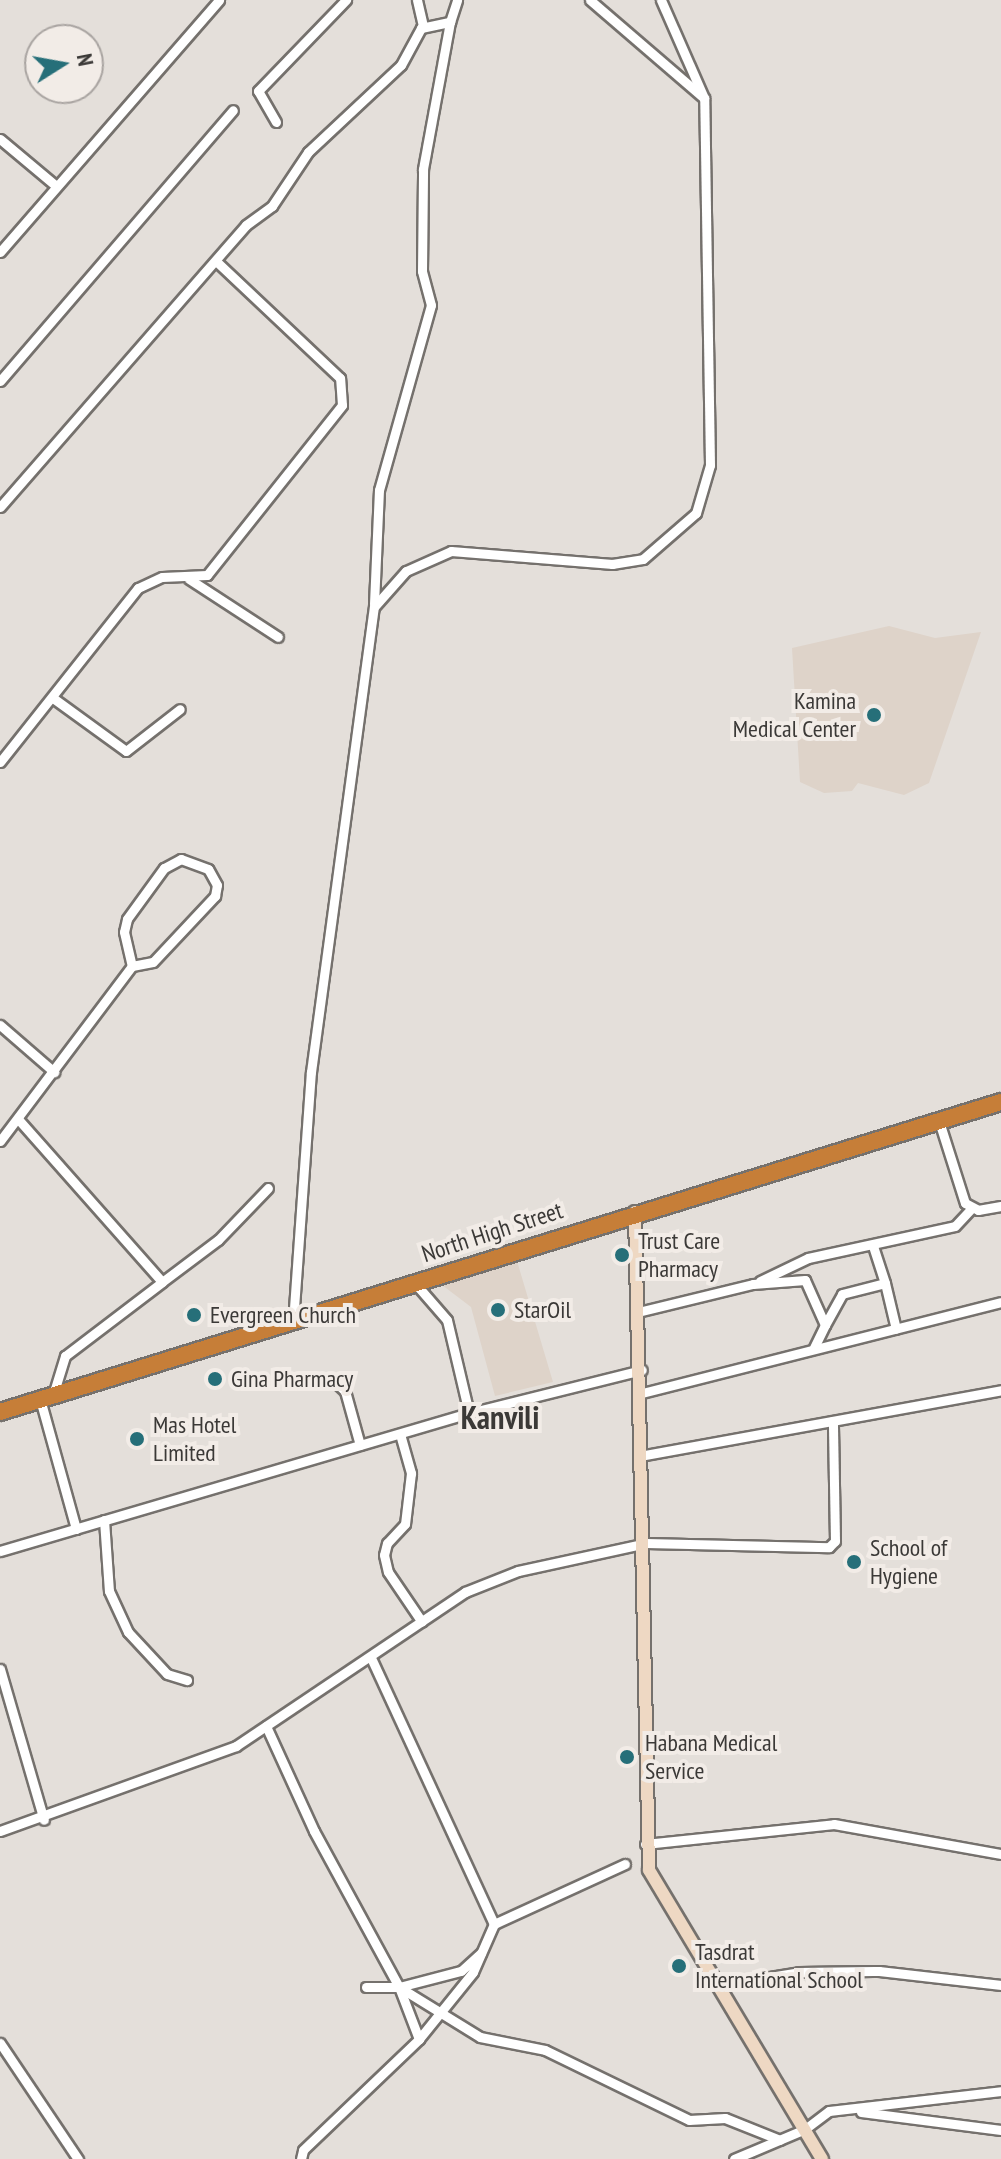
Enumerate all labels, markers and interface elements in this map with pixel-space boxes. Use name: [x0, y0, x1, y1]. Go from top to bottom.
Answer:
north arrow: [24, 24, 104, 104]
text: N: [71, 51, 100, 68]
place label: Kamina Medical Center: [733, 687, 856, 743]
marker: Kamina Medical Center: [863, 704, 885, 726]
street label: North High Street: [418, 1196, 566, 1268]
place label: Trust Care Pharmacy: [638, 1227, 720, 1283]
marker: Trust Care Pharmacy: [613, 1246, 631, 1264]
place label: StarOil: [514, 1296, 571, 1324]
place label: Evergreen Church: [210, 1301, 356, 1329]
marker: StarOil: [489, 1301, 507, 1319]
marker: Evergreen Church: [185, 1306, 203, 1324]
place label: Gina Pharmacy: [231, 1365, 353, 1393]
marker: Gina Pharmacy: [206, 1370, 224, 1388]
district label: Kanvili: [461, 1398, 539, 1436]
place label: Mas Hotel Limited: [153, 1411, 236, 1467]
marker: Mas Hotel Limited: [128, 1430, 146, 1448]
place label: School of Hygiene: [870, 1534, 947, 1590]
marker: School of Hygiene: [845, 1553, 863, 1571]
place label: Habana Medical Service: [645, 1729, 777, 1785]
marker: Habana Medical Service: [616, 1746, 638, 1768]
place label: Tasdrat International School: [695, 1938, 863, 1994]
marker: Tasdrat International School: [670, 1957, 688, 1975]

